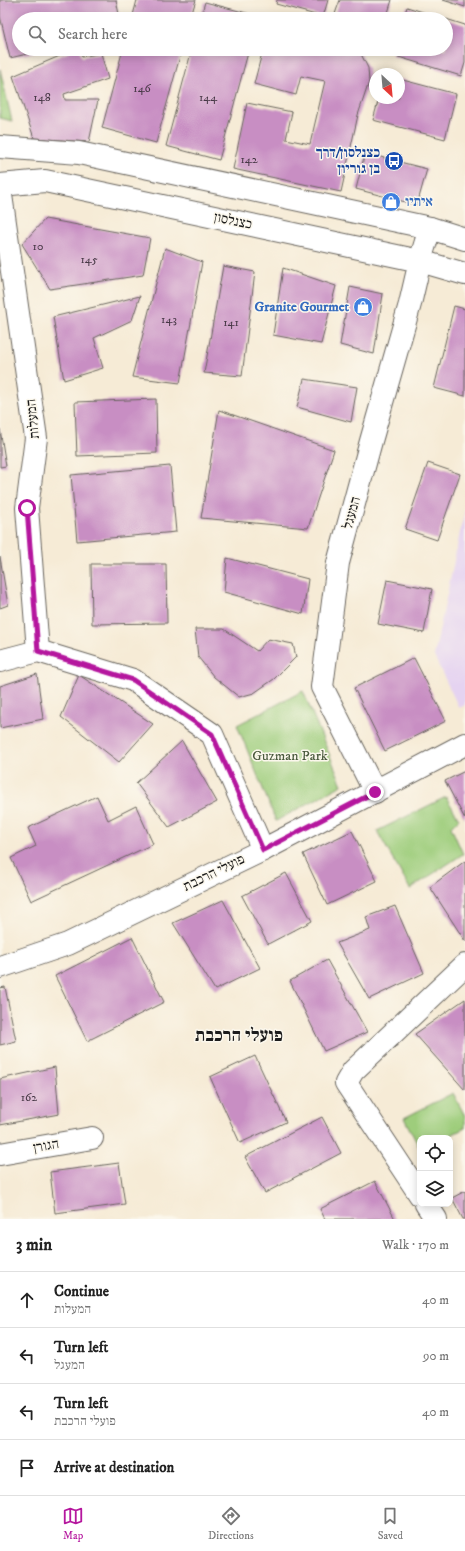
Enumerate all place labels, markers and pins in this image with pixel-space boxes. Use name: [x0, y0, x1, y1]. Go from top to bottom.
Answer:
place label: כצנלסון/דרך בן גוריון: [316, 144, 380, 178]
bus stop icon: כצנלסון/דרך בן גוריון: [383, 150, 405, 172]
shop icon: איתיו: [380, 191, 402, 213]
place label: איתיו: [405, 193, 433, 211]
shop icon: Granite Gourmet: [352, 296, 374, 318]
place label: Granite Gourmet: [255, 298, 350, 316]

